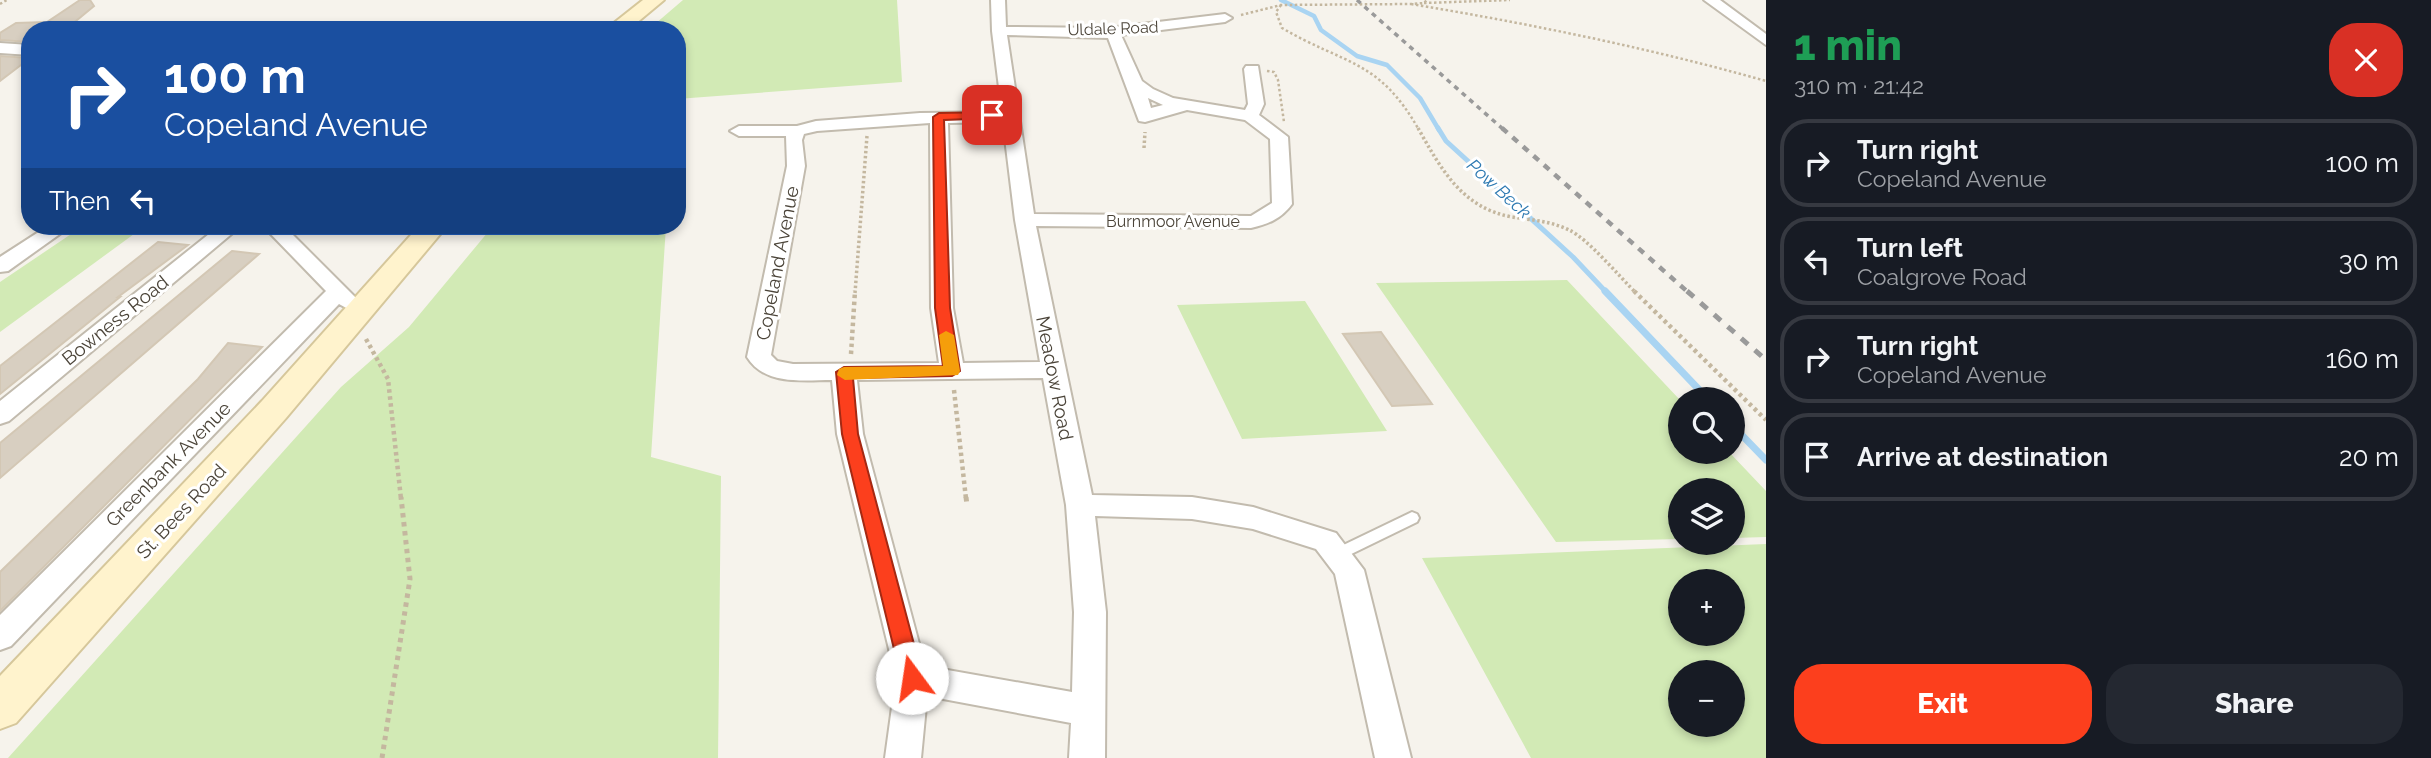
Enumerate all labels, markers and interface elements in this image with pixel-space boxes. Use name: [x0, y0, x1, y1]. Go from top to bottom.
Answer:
street label: Uldale Road: [1067, 17, 1159, 40]
text: 1 min: [1794, 21, 1902, 70]
button: close: [2329, 23, 2403, 97]
text: 100 m: [164, 47, 306, 104]
icon: right: [49, 49, 140, 140]
text: 310 m · 21:42: [1794, 72, 1924, 99]
pin: [962, 85, 1022, 145]
icon: arrive: [973, 96, 1011, 134]
text: Copeland Avenue: [164, 106, 428, 143]
text: Turn right: [1857, 135, 1978, 165]
icon: right: [1798, 144, 1836, 182]
text: 100 m: [2326, 148, 2399, 178]
water label: Pow Beck: [1463, 154, 1536, 223]
text: Copeland Avenue: [1857, 165, 2047, 192]
icon: left: [124, 182, 162, 220]
street label: Copeland Avenue: [751, 184, 803, 342]
text: Then: [49, 186, 110, 216]
street label: Burnmoor Avenue: [1106, 212, 1240, 231]
text: Turn left: [1857, 233, 1963, 263]
icon: left: [1798, 242, 1836, 280]
text: 30 m: [2339, 246, 2399, 276]
text: Coalgrove Road: [1857, 263, 2027, 290]
street label: Bowness Road: [58, 271, 172, 369]
street label: Meadow Road: [1032, 314, 1078, 442]
text: Turn right: [1857, 331, 1978, 361]
icon: right: [1798, 340, 1836, 378]
text: 160 m: [2326, 344, 2399, 374]
text: Copeland Avenue: [1857, 361, 2047, 388]
map controls: [1668, 387, 1745, 737]
button: search: [1668, 387, 1745, 464]
street label: Greenbank Avenue: [101, 397, 235, 531]
icon: arrive: [1798, 438, 1836, 476]
text: Arrive at destination: [1857, 442, 2108, 472]
text: 20 m: [2339, 442, 2399, 472]
street label: St. Bees Road: [132, 459, 230, 563]
button: layers: [1668, 478, 1745, 555]
button: +: [1668, 569, 1745, 646]
position arrow: [875, 641, 949, 715]
button: −: [1668, 660, 1745, 737]
button: Exit: [1794, 664, 2092, 744]
button: Share: [2106, 664, 2403, 744]

